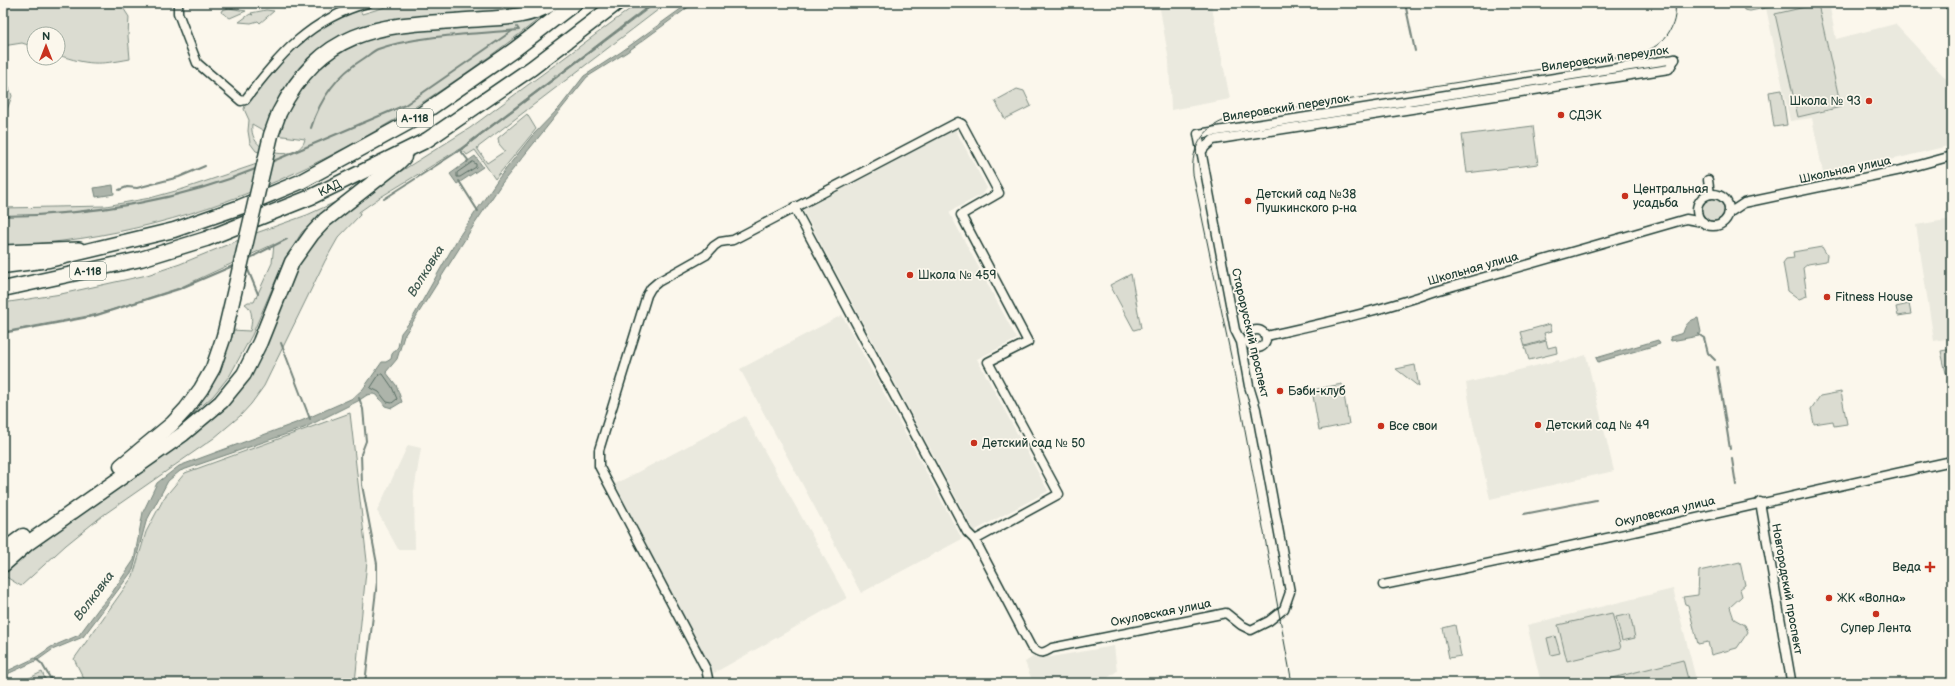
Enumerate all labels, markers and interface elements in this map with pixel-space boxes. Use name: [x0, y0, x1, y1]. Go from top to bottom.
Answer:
north arrow: [26, 26, 66, 66]
text: N: [42, 30, 50, 43]
street label: Вилеровский переулок: [1540, 43, 1670, 75]
street label: Вилеровский переулок: [1221, 90, 1351, 125]
place label: Школа № 93: [1789, 94, 1861, 109]
marker: Школа № 93: [1864, 96, 1874, 106]
place label: СДЭК: [1569, 108, 1602, 123]
road number: А-118: [397, 109, 433, 127]
marker: СДЭК: [1556, 110, 1566, 120]
street label: Школьная улица: [1798, 153, 1892, 187]
street label: КАД: [316, 176, 344, 200]
place label: Центральная усадьба: [1633, 182, 1709, 211]
place label: Детский сад №38 Пушкинского р-на: [1256, 187, 1357, 216]
marker: Центральная усадьба: [1620, 191, 1630, 201]
marker: Детский сад №38 Пушкинского р-на: [1243, 196, 1253, 206]
water label: Волковка: [404, 242, 448, 300]
street label: Школьная улица: [1426, 249, 1520, 289]
road number: А-118: [70, 262, 106, 280]
street label: Старорусский проспект: [1228, 267, 1272, 400]
place label: Школа № 459: [918, 268, 996, 283]
marker: Школа № 459: [905, 270, 915, 280]
place label: Fitness House: [1835, 290, 1913, 305]
marker: Fitness House: [1822, 292, 1832, 302]
place label: Бэби-клуб: [1288, 384, 1346, 399]
marker: Бэби-клуб: [1275, 386, 1285, 396]
place label: Детский сад № 49: [1546, 418, 1650, 433]
place label: Все свои: [1389, 419, 1438, 434]
marker: Детский сад № 49: [1533, 420, 1543, 430]
marker: Все свои: [1376, 421, 1386, 431]
place label: Детский сад № 50: [982, 436, 1085, 451]
marker: Детский сад № 50: [969, 438, 979, 448]
street label: Окуловская улица: [1614, 493, 1716, 531]
street label: Новгородский проспект: [1768, 522, 1806, 656]
place label: Веда: [1892, 560, 1921, 575]
marker: Веда: [1924, 561, 1936, 573]
water label: Волковка: [70, 568, 118, 624]
place label: ЖК «Волна»: [1837, 591, 1906, 606]
marker: ЖК «Волна»: [1824, 593, 1834, 603]
street label: Окуловская улица: [1109, 596, 1213, 630]
marker: Супер Лента: [1871, 609, 1881, 619]
place label: Супер Лента: [1841, 621, 1911, 636]

